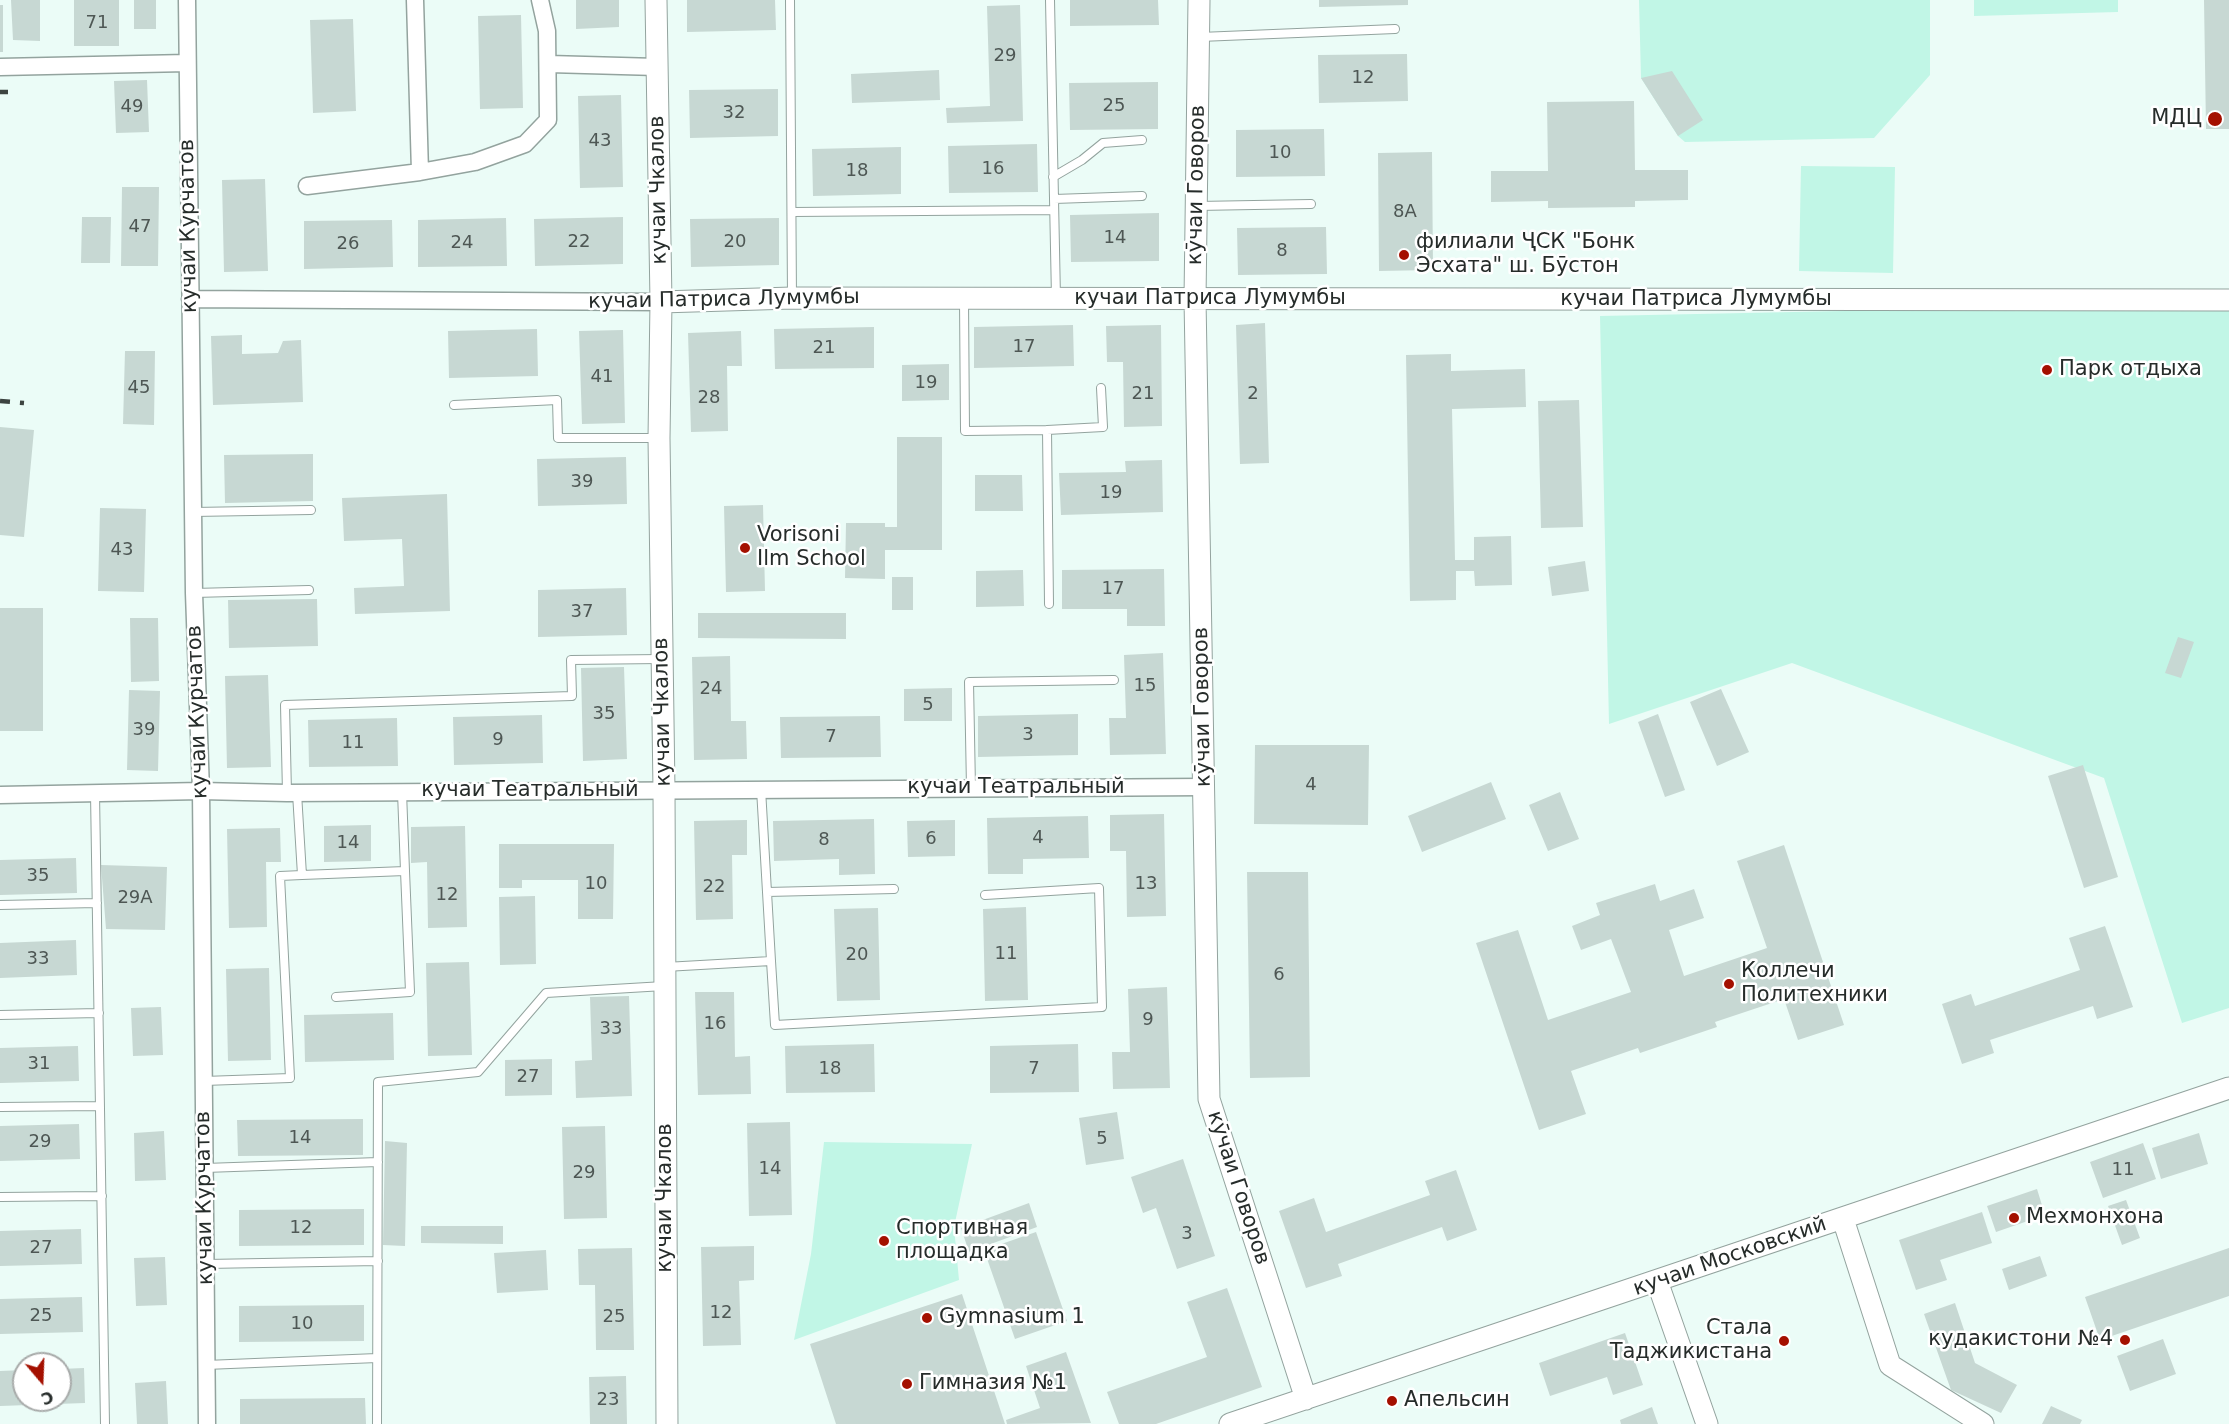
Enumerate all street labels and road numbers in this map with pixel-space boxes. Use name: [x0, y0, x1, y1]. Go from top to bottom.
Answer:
street label: кӯчаи Говоров: [1183, 105, 1211, 265]
street label: кучаи Чкалов: [645, 115, 673, 265]
street label: кучаи Курчатов: [175, 139, 203, 313]
street label: кучаи Патриса Лумумбы: [588, 285, 860, 315]
street label: кучаи Патриса Лумумбы: [1074, 286, 1346, 312]
street label: кучаи Патриса Лумумбы: [1560, 287, 1832, 313]
street label: кучаи Курчатов: [182, 625, 214, 799]
street label: кӯчаи Говоров: [1189, 627, 1217, 787]
street label: кучаи Чкалов: [649, 637, 677, 787]
street label: кучаи Театральный: [907, 775, 1125, 801]
street label: кучаи Театральный: [421, 778, 639, 804]
street label: кӯчаи Говоров: [1201, 1108, 1275, 1268]
street label: кучаи Курчатов: [191, 1111, 219, 1285]
street label: кучаи Чкалов: [653, 1123, 679, 1273]
street label: кучаи Московский: [1630, 1212, 1830, 1302]

